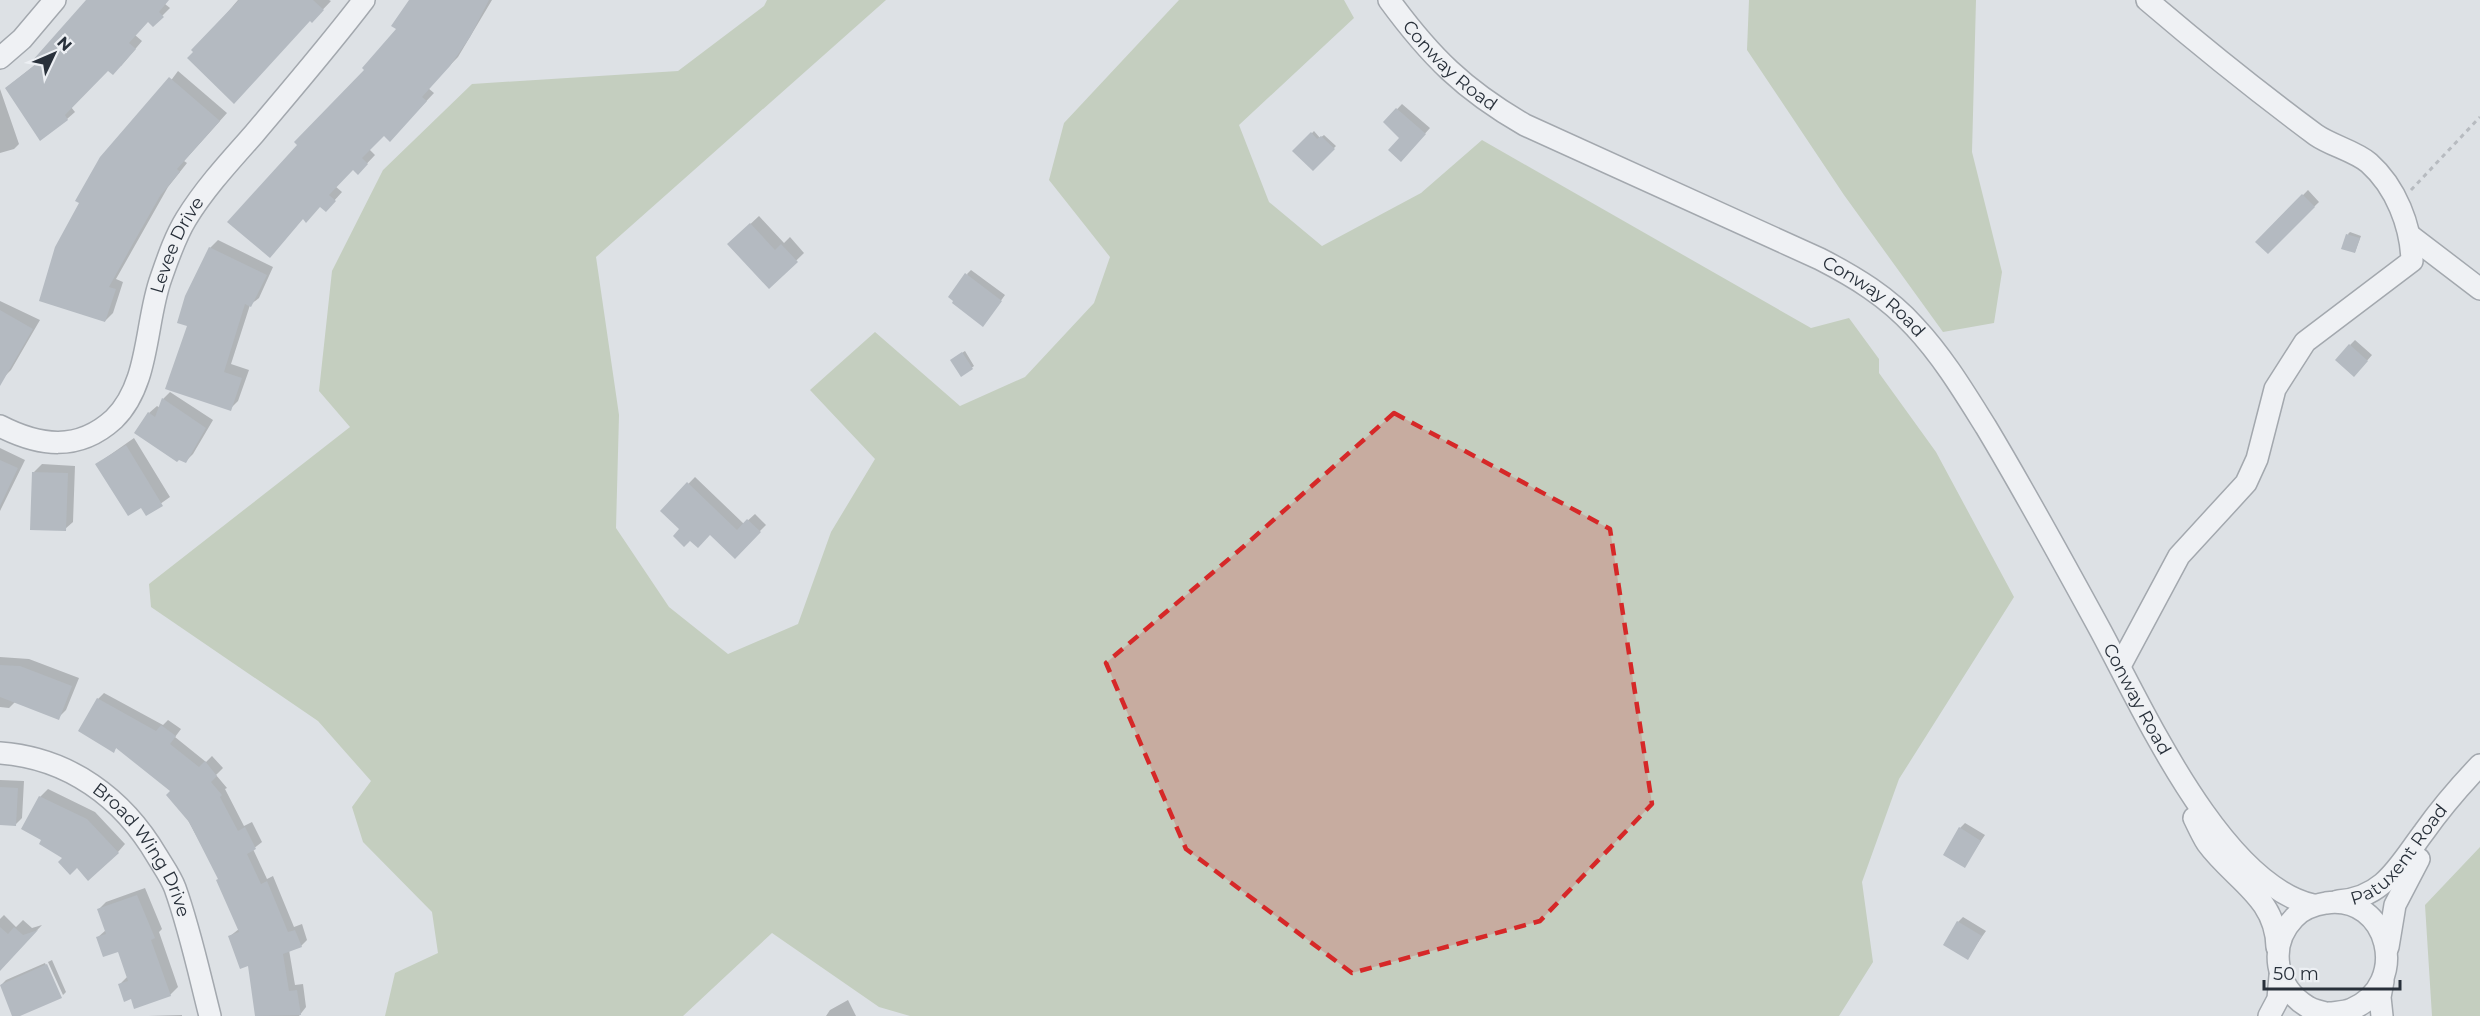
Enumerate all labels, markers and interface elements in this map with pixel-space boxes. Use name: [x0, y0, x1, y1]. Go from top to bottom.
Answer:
street label: Conway Road: [1398, 16, 1502, 116]
north arrow: [24, 24, 84, 84]
text: N: [53, 33, 76, 55]
street label: Levee Drive: [146, 192, 209, 296]
street label: Conway Road: [1819, 251, 1930, 342]
street label: Conway Road: [2098, 640, 2176, 759]
street label: Broad Wing Drive: [88, 778, 195, 920]
street label: Patuxent Road: [2348, 800, 2452, 910]
scale bar: [2264, 953, 2400, 991]
text: 50 m: [2273, 963, 2319, 985]

